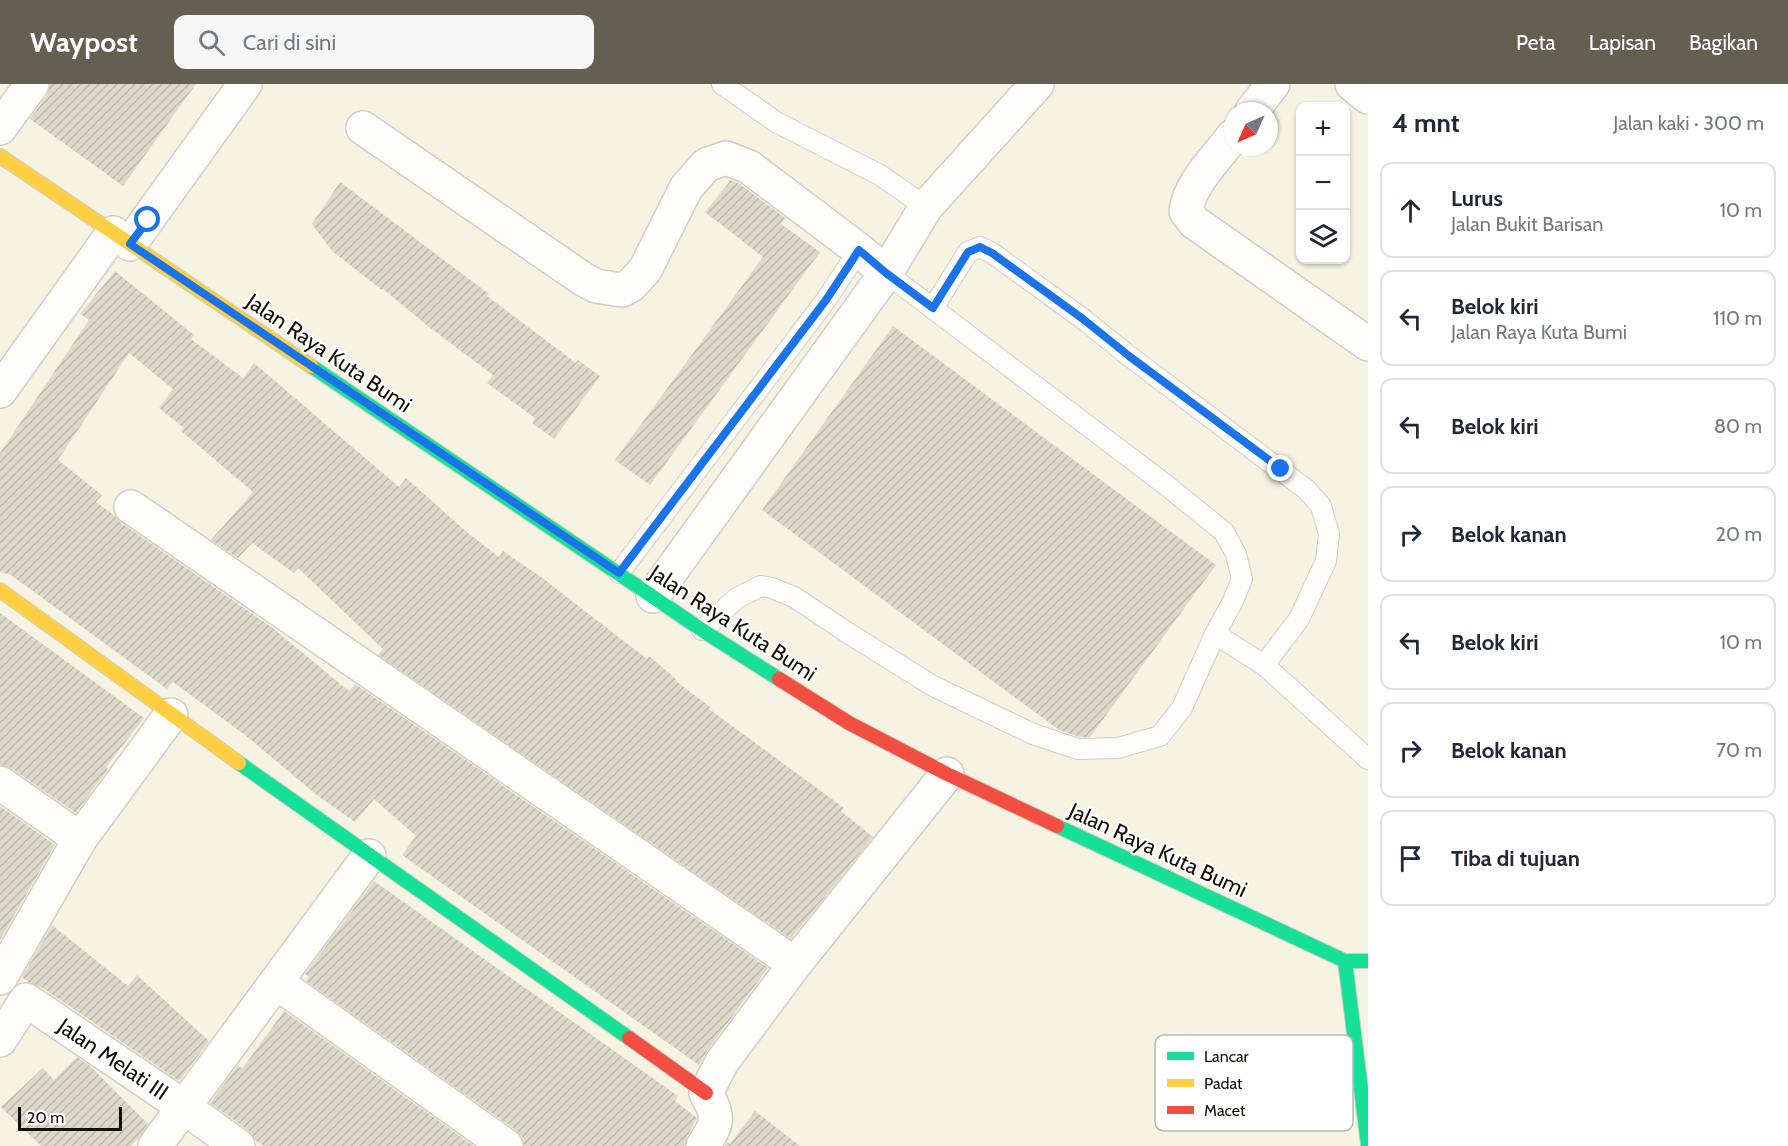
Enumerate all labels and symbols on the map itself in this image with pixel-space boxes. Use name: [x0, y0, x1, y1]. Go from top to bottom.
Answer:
north arrow: [1224, 102, 1278, 156]
route start: [134, 206, 160, 232]
street label: Jalan Raya Kuta Bumi: [240, 287, 417, 418]
route end: [1267, 455, 1293, 481]
street label: Jalan Raya Kuta Bumi: [644, 558, 822, 687]
street label: Jalan Raya Kuta Bumi: [1064, 796, 1251, 903]
street label: Jalan Melati III: [52, 1012, 173, 1106]
legend: [1155, 1035, 1353, 1131]
text: Lancar: [1204, 1047, 1250, 1066]
text: Padat: [1204, 1074, 1243, 1093]
text: Macet: [1204, 1101, 1246, 1120]
scale bar: [18, 1104, 122, 1132]

